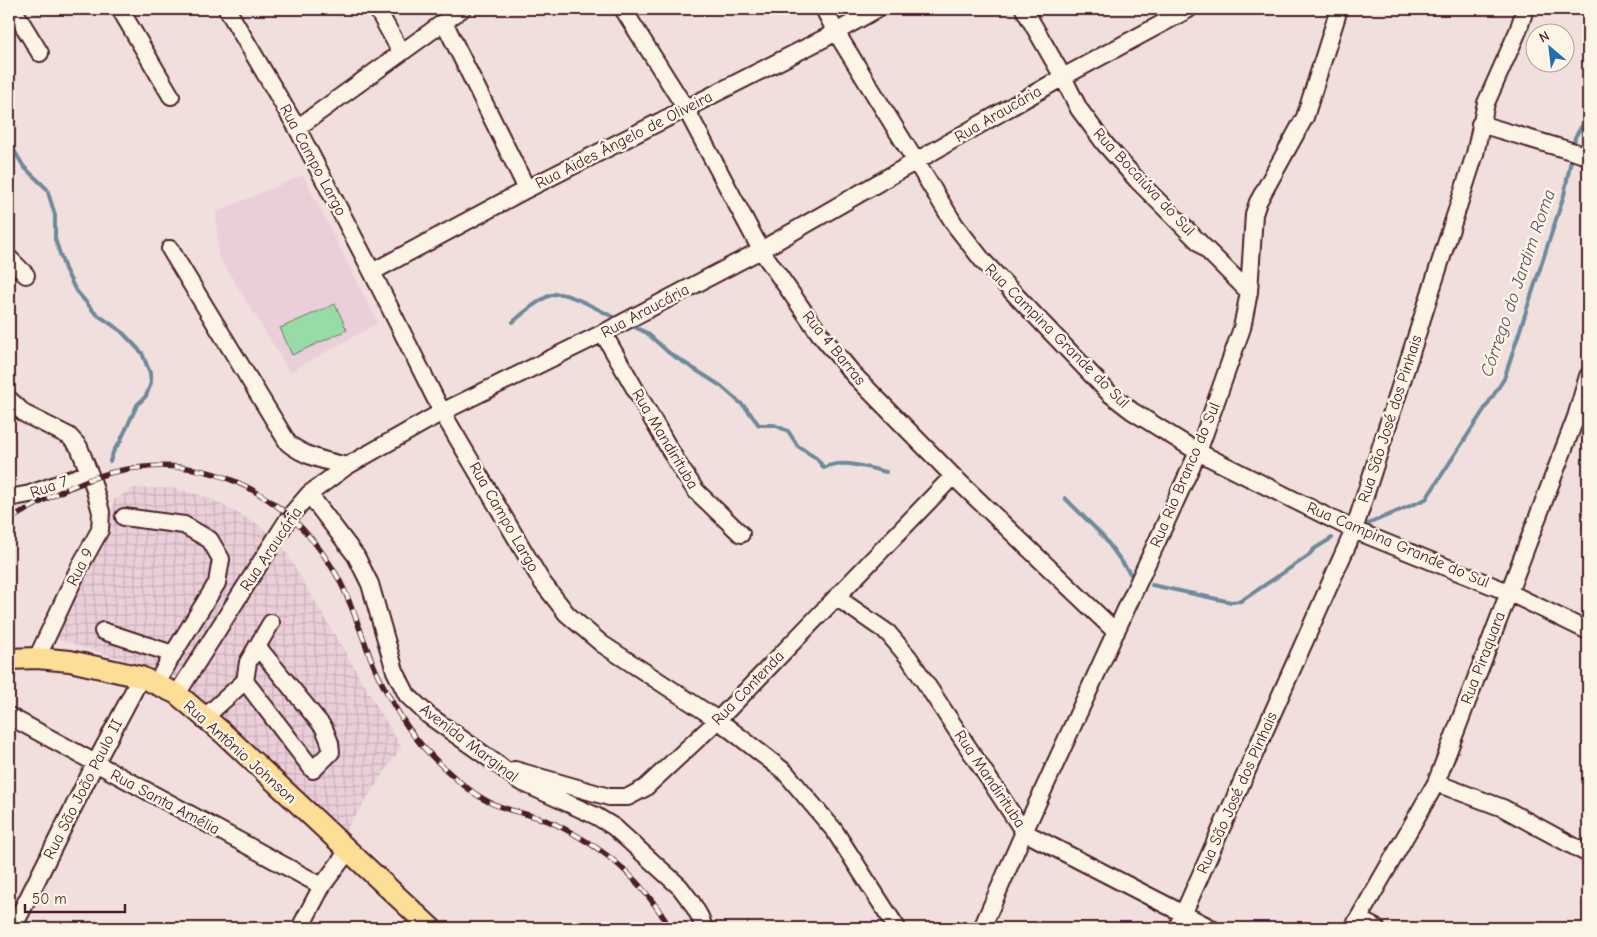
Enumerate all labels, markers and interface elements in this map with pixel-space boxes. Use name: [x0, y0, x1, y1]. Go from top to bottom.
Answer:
north arrow: [1524, 22, 1574, 72]
text: N: [1536, 27, 1552, 47]
street label: Rua Araucária: [951, 82, 1045, 146]
street label: Rua Aides Ângelo de Oliveira: [532, 87, 716, 193]
street label: Rua Campo Largo: [276, 101, 350, 219]
street label: Rua Bocaiúva do Sul: [1090, 125, 1198, 239]
water label: Córrego do Jardim Roma: [1476, 187, 1560, 379]
street label: Rua Campina Grande do Sul: [981, 260, 1133, 412]
street label: Rua Araucária: [598, 280, 692, 342]
street label: Rua 4 Barras: [799, 307, 869, 389]
street label: Rua São José dos Pinhais: [1354, 333, 1426, 505]
street label: Rua Mandirituba: [628, 386, 702, 492]
street label: Rua Rio Branco do Sul: [1146, 400, 1224, 550]
street label: Rua Campo Largo: [465, 459, 543, 575]
street label: Rua 7: [28, 472, 71, 502]
street label: Rua Campina Grande do Sul: [1304, 498, 1492, 592]
street label: Rua Araucária: [236, 504, 306, 594]
street label: Rua 9: [63, 545, 97, 589]
street label: Rua Piraquara: [1457, 609, 1509, 707]
street label: Rua Contenda: [708, 647, 788, 729]
street label: Rua Antônio Johnson: [180, 697, 300, 807]
street label: Avenida Marginal: [416, 700, 522, 786]
street label: Rua São José dos Pinhais: [1193, 709, 1281, 877]
street label: Rua São João Paulo II: [40, 716, 126, 862]
street label: Rua Mandirituba: [951, 727, 1029, 831]
street label: Rua Santa Amélia: [107, 766, 223, 838]
scale bar: [25, 882, 125, 914]
text: 50 m: [32, 890, 67, 908]

